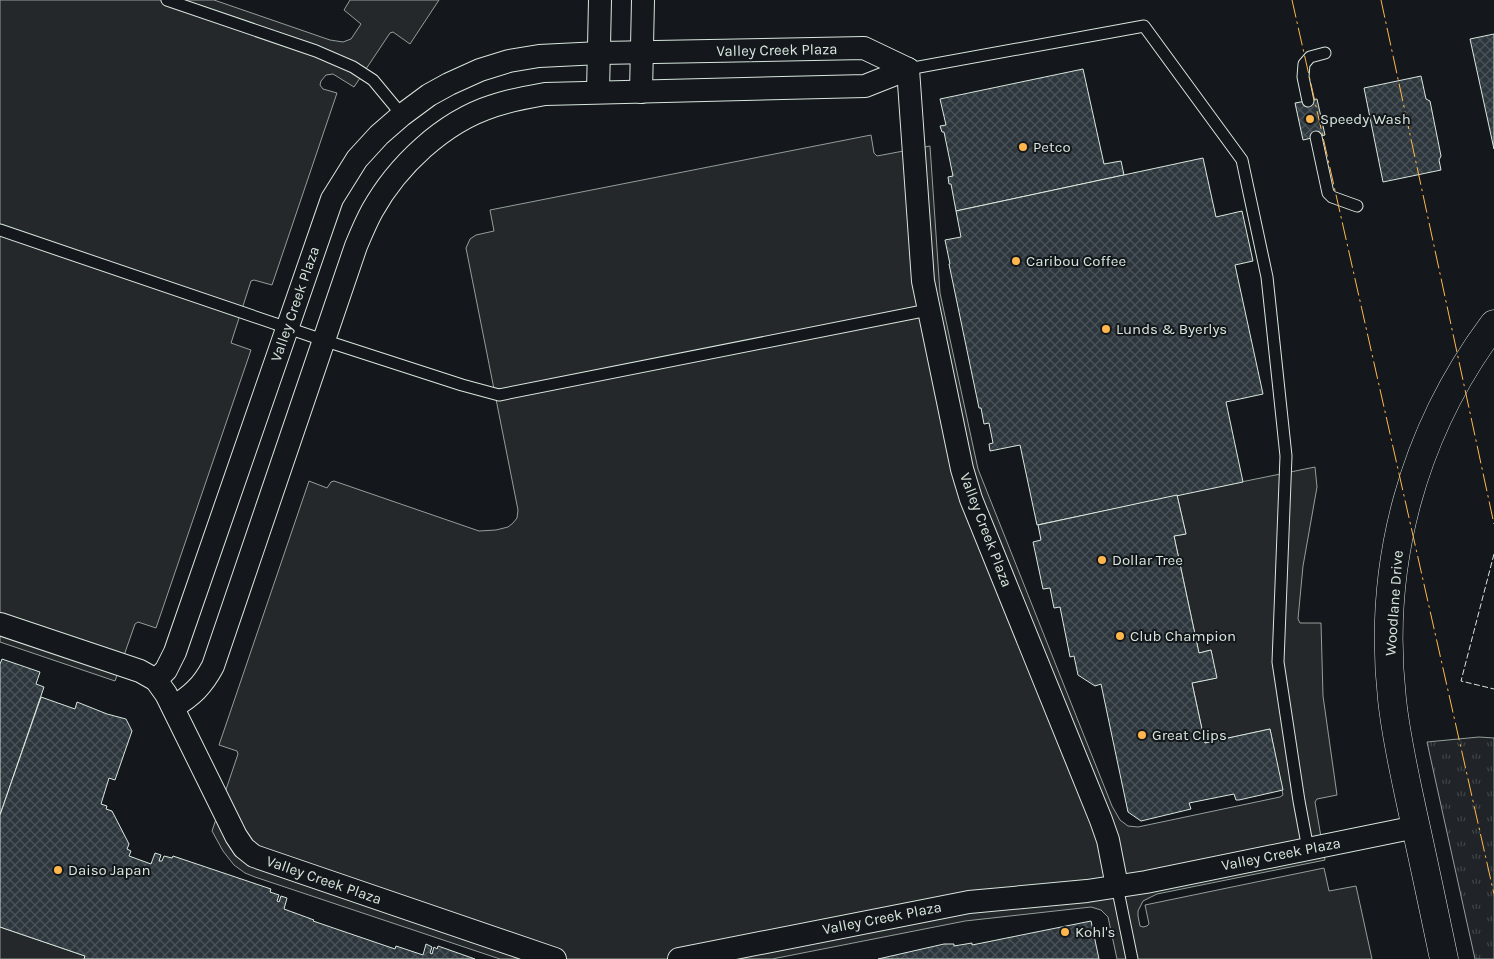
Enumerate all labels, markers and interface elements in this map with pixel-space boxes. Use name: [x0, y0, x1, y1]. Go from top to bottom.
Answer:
street label: Valley Creek Plaza: [716, 40, 838, 60]
place label: Speedy Wash: [1320, 110, 1411, 128]
marker: Speedy Wash: [1304, 113, 1316, 125]
place label: Petco: [1033, 138, 1071, 156]
marker: Petco: [1017, 141, 1029, 153]
street label: Valley Creek Plaza: [267, 244, 323, 364]
place label: Caribou Coffee: [1026, 252, 1126, 270]
marker: Caribou Coffee: [1010, 255, 1022, 267]
place label: Lunds & Byerlys: [1116, 320, 1227, 338]
marker: Lunds & Byerlys: [1100, 323, 1112, 335]
street label: Valley Creek Plaza: [956, 470, 1016, 590]
street label: Woodlane Drive: [1381, 549, 1407, 657]
place label: Dollar Tree: [1112, 551, 1183, 569]
marker: Dollar Tree: [1096, 554, 1108, 566]
place label: Club Champion: [1130, 627, 1236, 645]
marker: Club Champion: [1114, 630, 1126, 642]
place label: Great Clips: [1152, 726, 1227, 744]
marker: Great Clips: [1136, 729, 1148, 741]
street label: Valley Creek Plaza: [1220, 834, 1342, 874]
street label: Valley Creek Plaza: [264, 852, 384, 908]
place label: Daiso Japan: [68, 861, 151, 879]
marker: Daiso Japan: [52, 864, 64, 876]
street label: Valley Creek Plaza: [821, 898, 943, 938]
place label: Kohl's: [1075, 923, 1115, 941]
marker: Kohl's: [1059, 926, 1071, 938]

